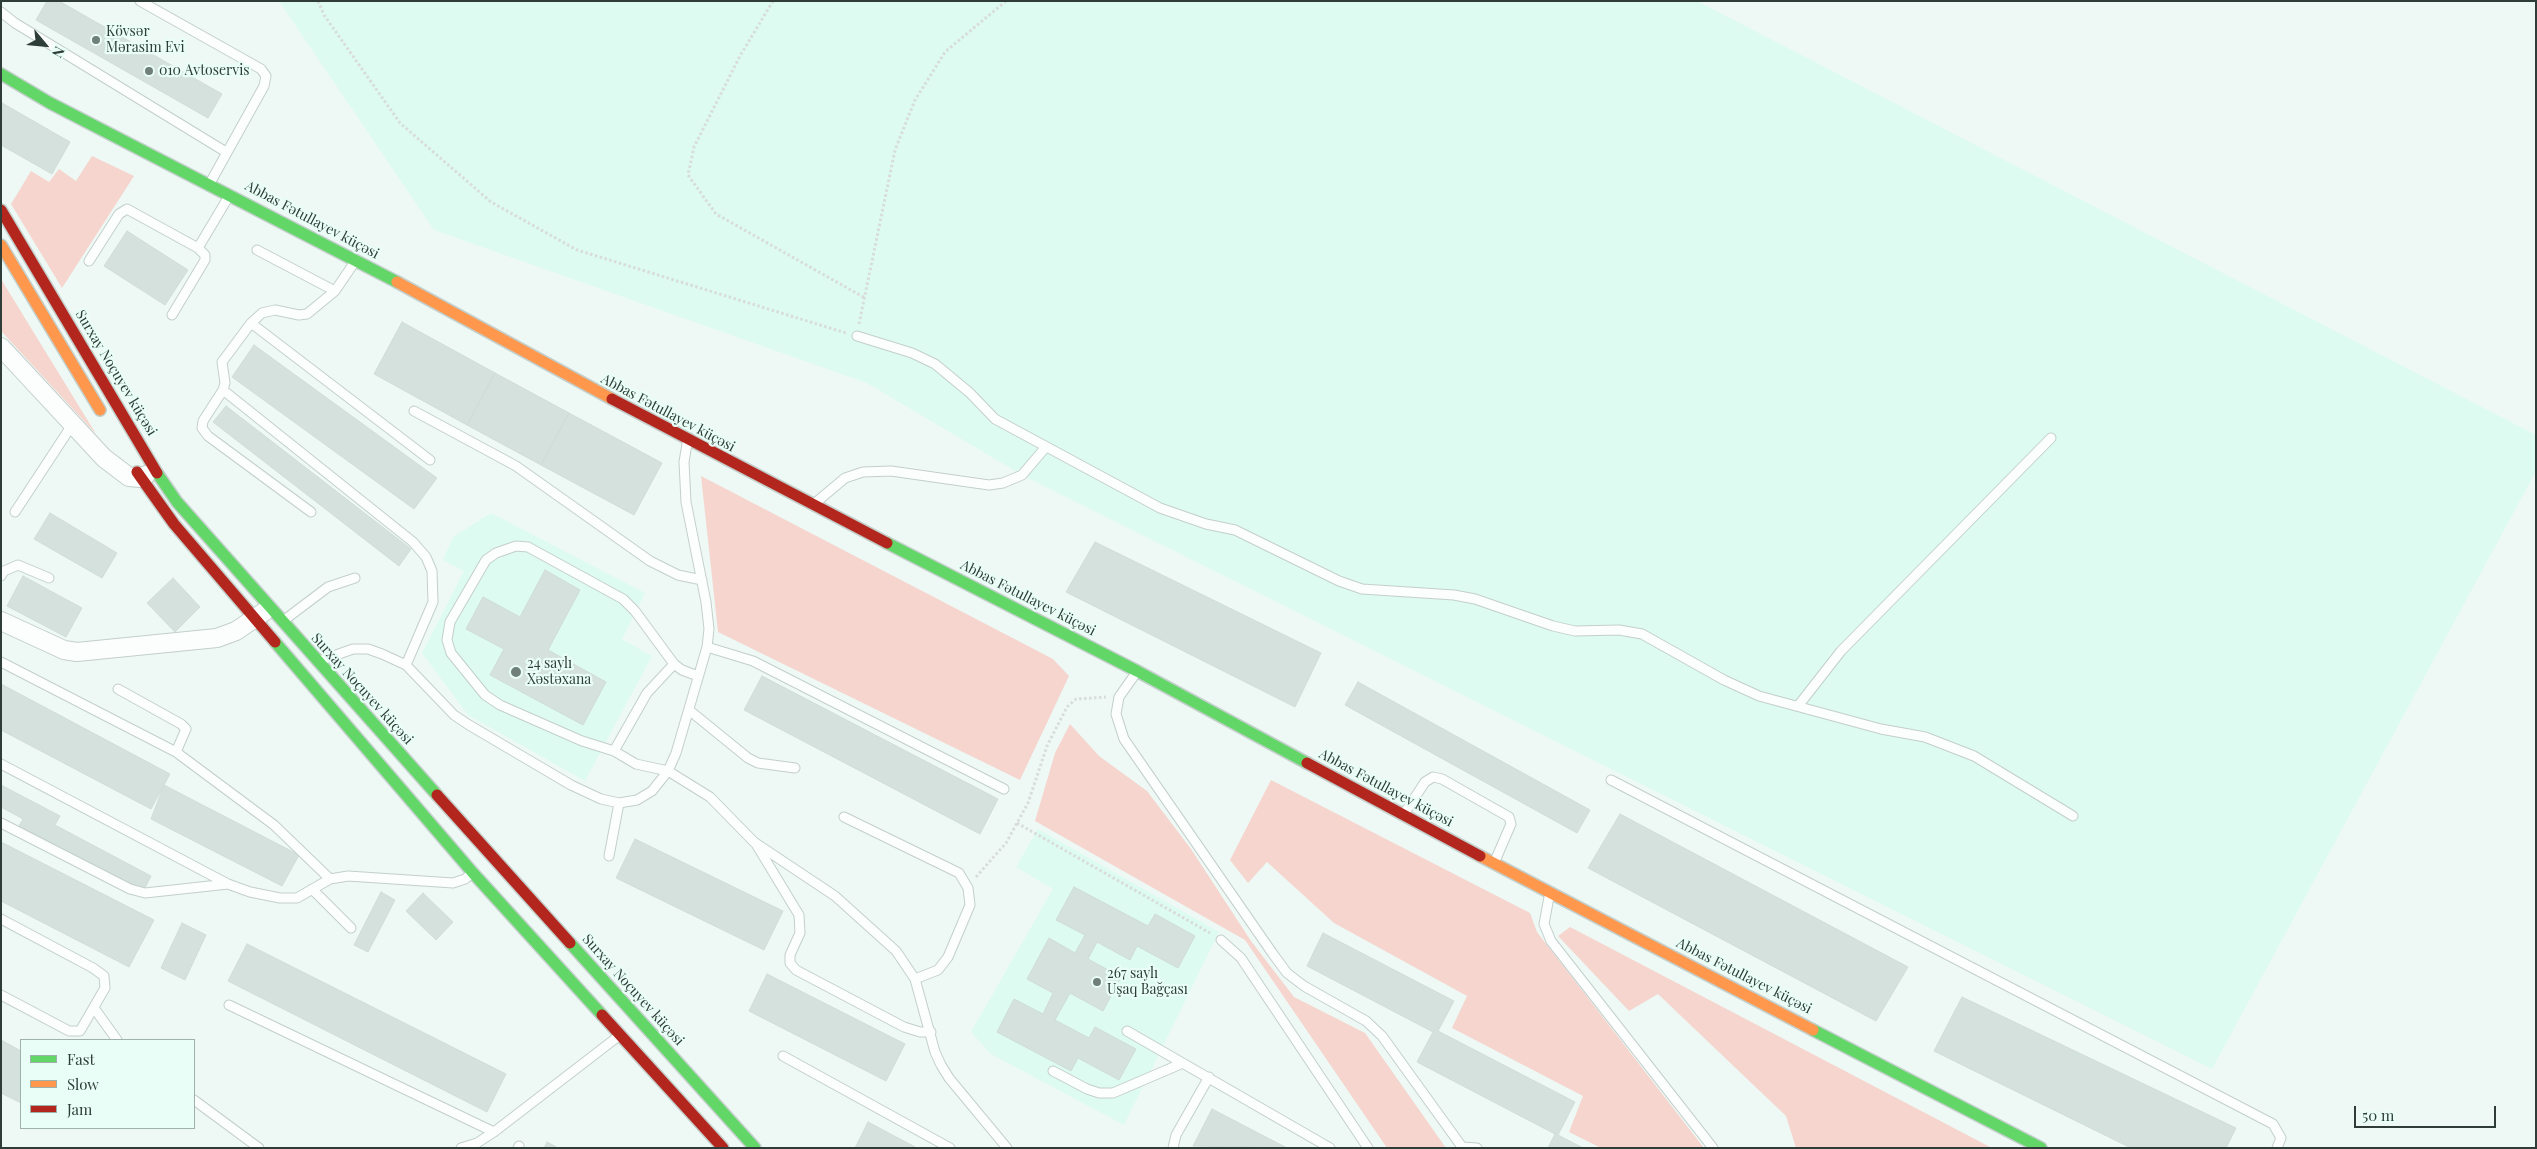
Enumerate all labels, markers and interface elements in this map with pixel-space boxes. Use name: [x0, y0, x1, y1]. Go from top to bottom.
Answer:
north arrow: [20, 20, 70, 70]
place label: Kövsər Mərasim Evi: [106, 24, 185, 56]
marker: Kövsər Mərasim Evi: [90, 34, 102, 46]
text: N: [48, 43, 69, 61]
place label: 010 Avtoservis: [159, 63, 250, 79]
marker: 010 Avtoservis: [143, 65, 155, 77]
street label: Abbas Fətullayev küçəsi: [242, 177, 382, 263]
street label: Surxay Noçuyev küçəsi: [72, 307, 160, 439]
street label: Abbas Fətullayev küçəsi: [598, 370, 738, 456]
street label: Abbas Fətullayev küçəsi: [958, 557, 1098, 639]
street label: Surxay Noçuyev küçəsi: [308, 630, 416, 748]
place label: 24 saylı Xəstəxana: [527, 656, 591, 689]
marker: 24 saylı Xəstəxana: [509, 665, 523, 679]
street label: Abbas Fətullayev küçəsi: [1316, 745, 1456, 831]
street label: Surxay Noçuyev küçəsi: [579, 931, 687, 1049]
street label: Abbas Fətullayev küçəsi: [1674, 935, 1814, 1017]
place label: 267 saylı Uşaq Bağçası: [1107, 966, 1188, 999]
marker: 267 saylı Uşaq Bağçası: [1091, 976, 1103, 988]
legend: [20, 1039, 195, 1129]
text: Fast: [67, 1049, 95, 1069]
text: Slow: [67, 1074, 99, 1094]
scale bar: [2357, 1096, 2500, 1128]
text: Jam: [67, 1099, 92, 1119]
text: 50 m: [2362, 1105, 2394, 1125]

